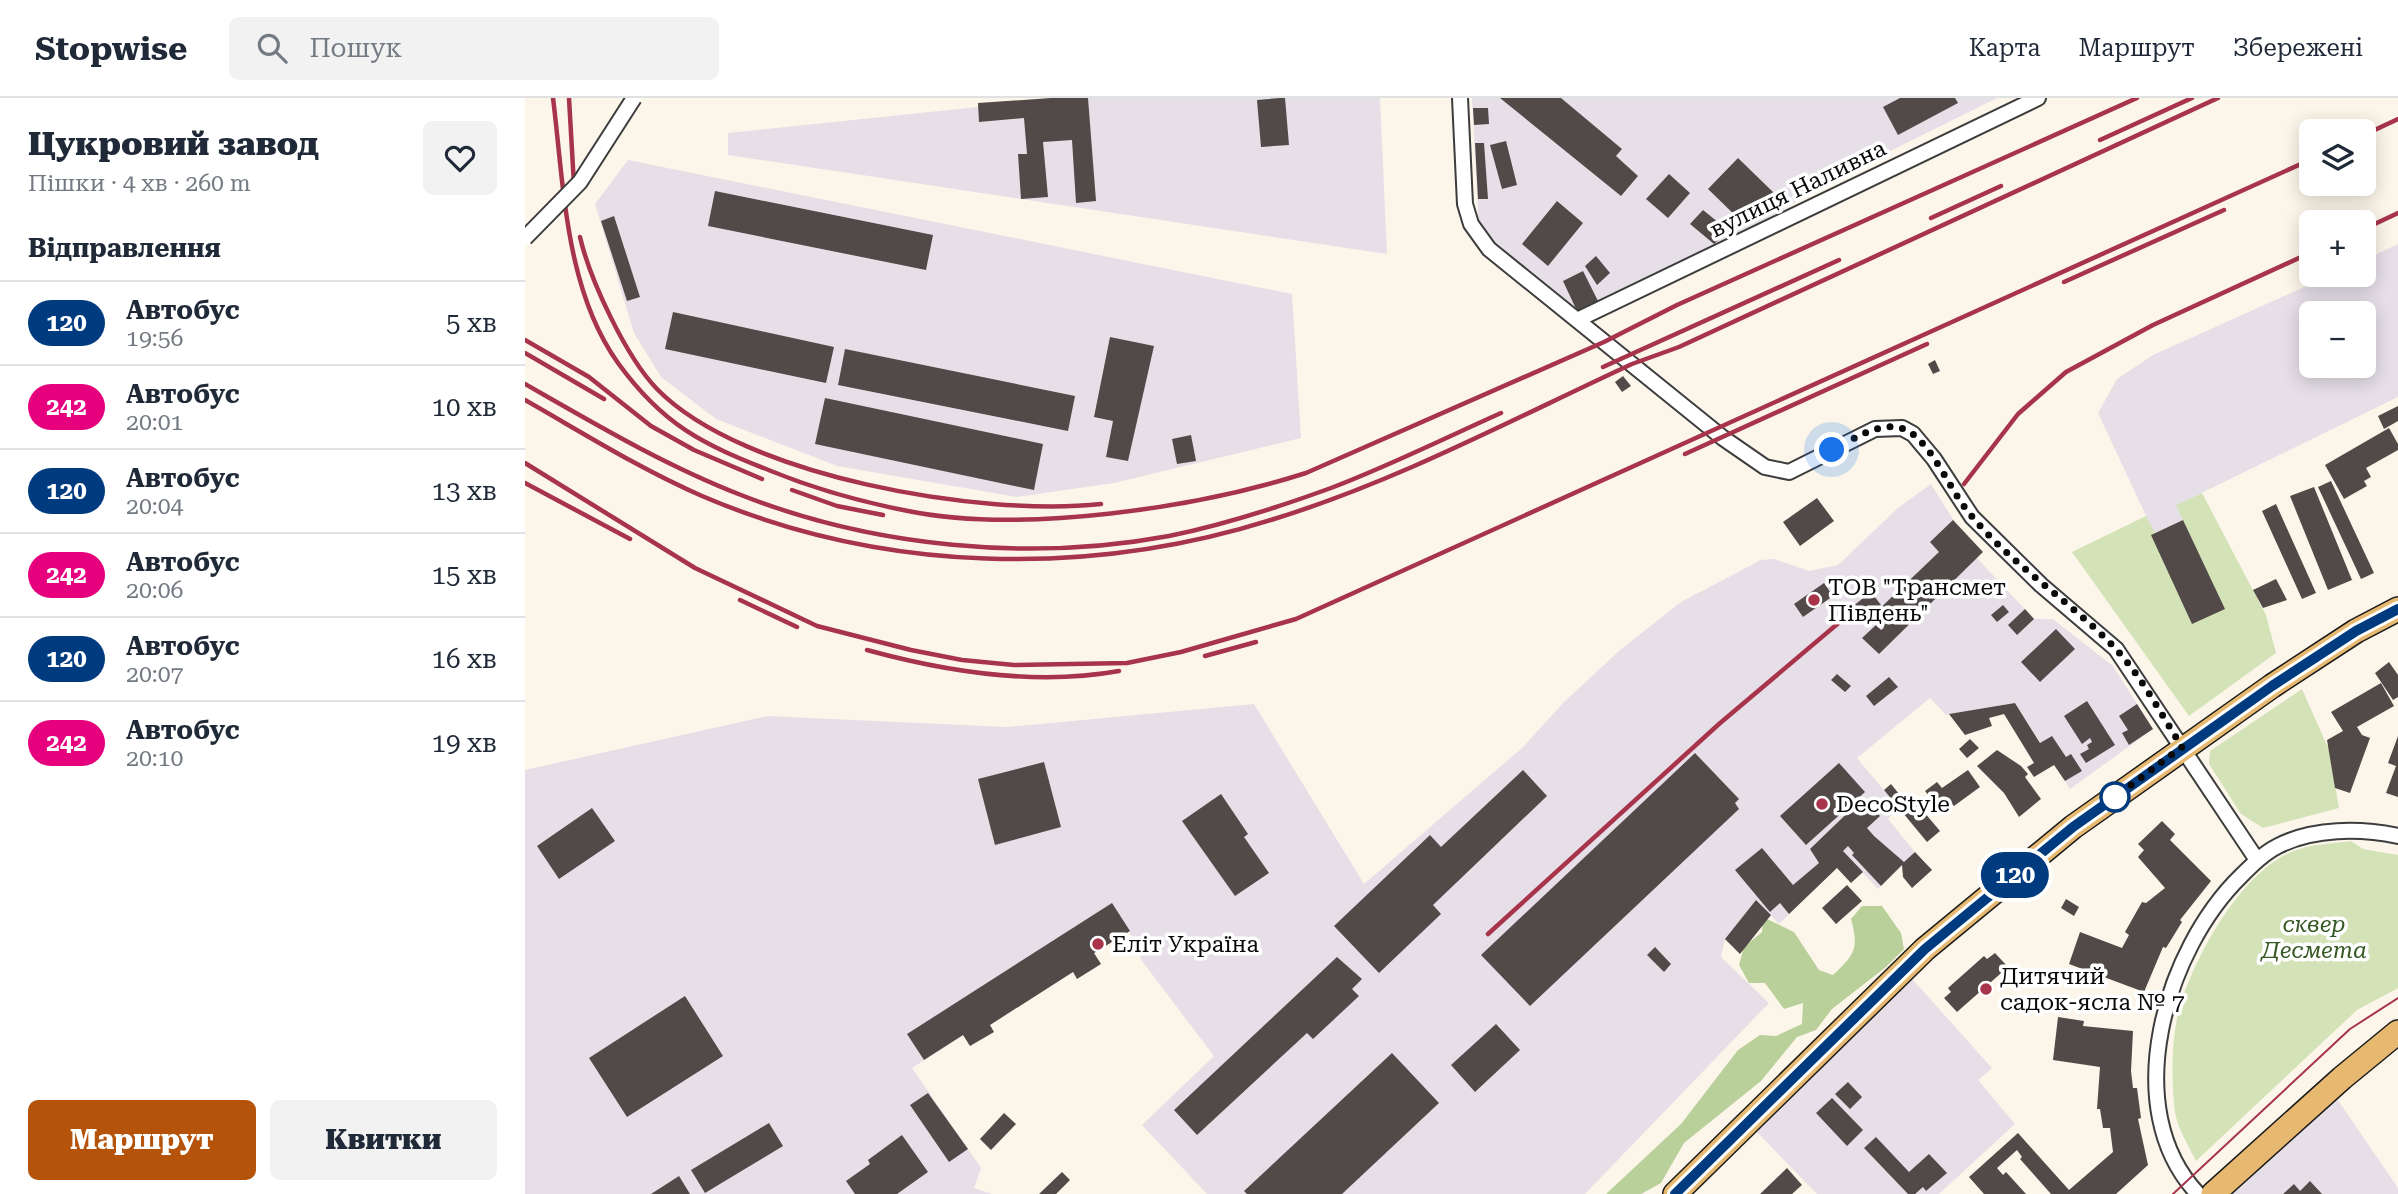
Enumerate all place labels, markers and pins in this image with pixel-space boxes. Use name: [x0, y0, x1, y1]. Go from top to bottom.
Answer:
place label: ТОВ "Трансмет Південь": [1828, 574, 2006, 627]
marker: ТОВ "Трансмет Південь": [1806, 592, 1822, 608]
unlabelled marker: [2100, 782, 2130, 812]
place label: DecoStyle: [1836, 791, 1950, 818]
marker: DecoStyle: [1814, 796, 1830, 812]
place label: Еліт Україна: [1112, 931, 1259, 958]
marker: Еліт Україна: [1090, 936, 1106, 952]
place label: Дитячий садок-ясла № 7: [2000, 963, 2185, 1016]
marker: Дитячий садок-ясла № 7: [1978, 981, 1994, 997]

